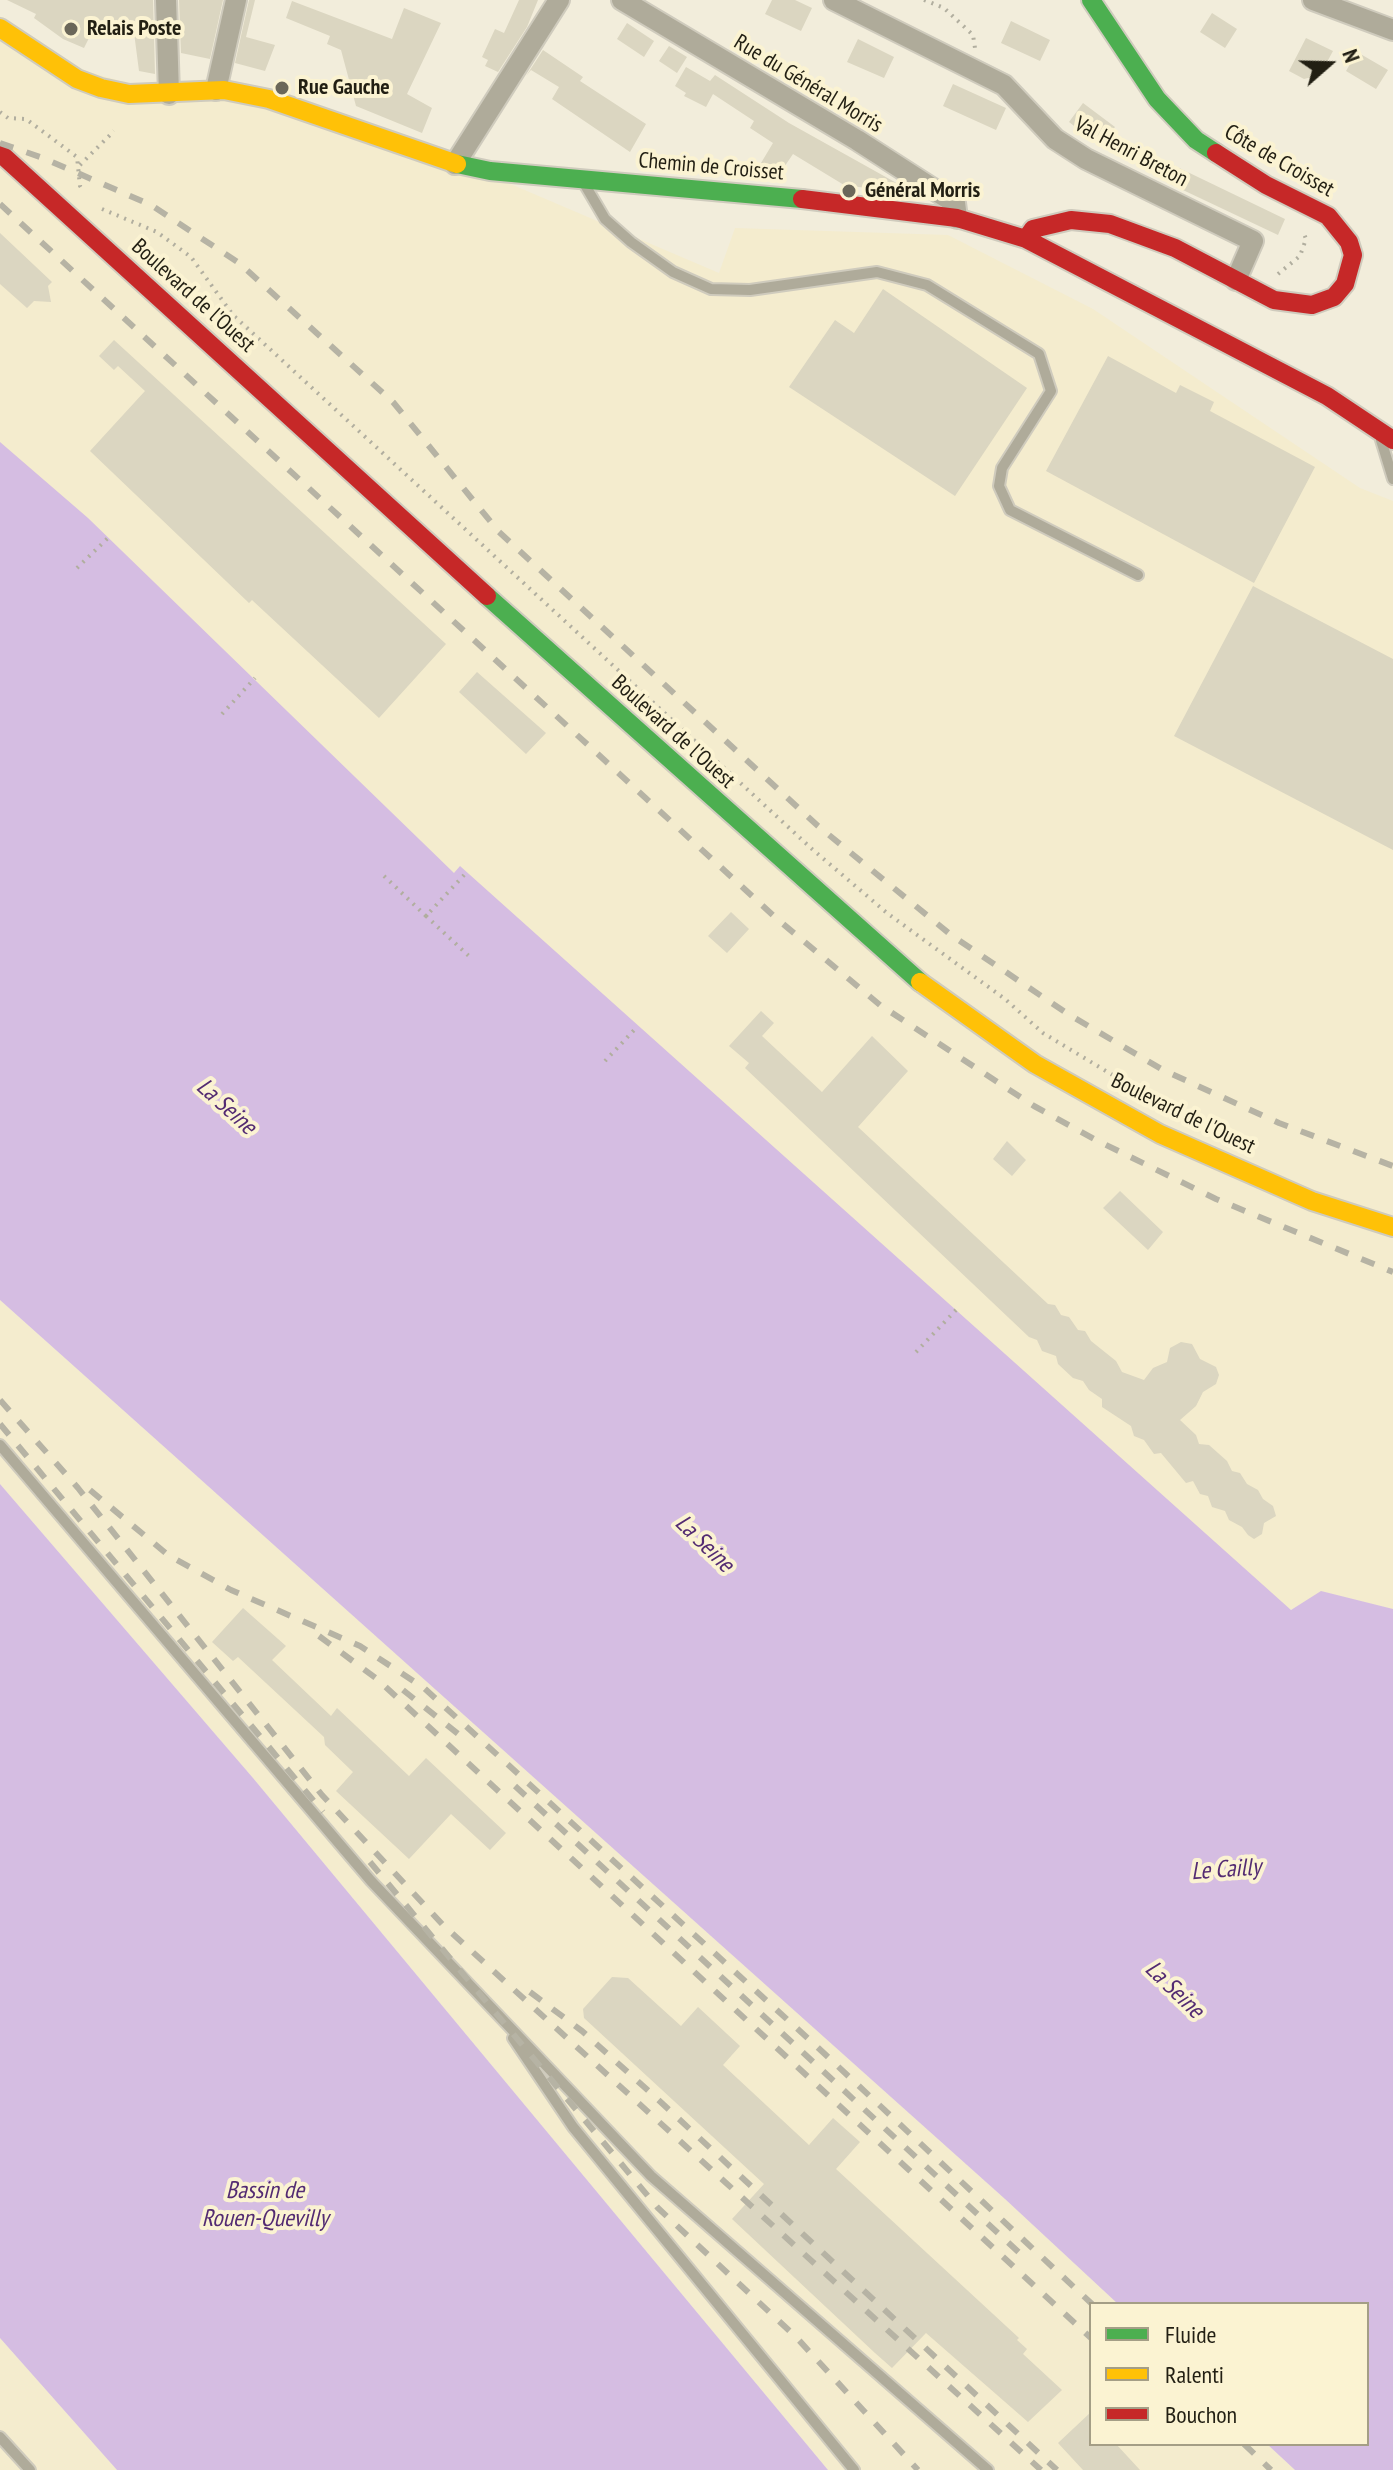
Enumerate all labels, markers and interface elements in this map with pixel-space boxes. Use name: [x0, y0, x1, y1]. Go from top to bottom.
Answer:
place label: Relais Poste: [87, 16, 181, 42]
marker: Relais Poste: [62, 20, 80, 38]
north arrow: [1289, 24, 1369, 104]
street label: Rue du Général Morris: [729, 29, 887, 139]
text: N: [1336, 45, 1367, 66]
place label: Rue Gauche: [298, 75, 390, 101]
marker: Rue Gauche: [273, 79, 291, 97]
street label: Val Henri Breton: [1070, 111, 1192, 193]
street label: Côte de Croisset: [1220, 119, 1338, 203]
street label: Chemin de Croisset: [637, 148, 785, 186]
place label: Général Morris: [865, 178, 980, 204]
marker: Général Morris: [840, 182, 858, 200]
street label: Boulevard de l'Ouest: [126, 234, 260, 358]
street label: Boulevard de l'Ouest: [606, 670, 740, 794]
street label: Boulevard de l'Ouest: [1107, 1068, 1259, 1160]
water label: La Seine: [190, 1073, 262, 1141]
water label: La Seine: [669, 1509, 739, 1579]
water label: Le Cailly: [1190, 1853, 1262, 1887]
water label: La Seine: [1139, 1955, 1209, 2025]
water label: Bassin de Rouen-Quevilly: [202, 2177, 328, 2233]
legend: [1089, 2302, 1369, 2446]
text: Fluide: [1165, 2319, 1216, 2350]
text: Ralenti: [1165, 2359, 1224, 2390]
text: Bouchon: [1165, 2399, 1237, 2430]

